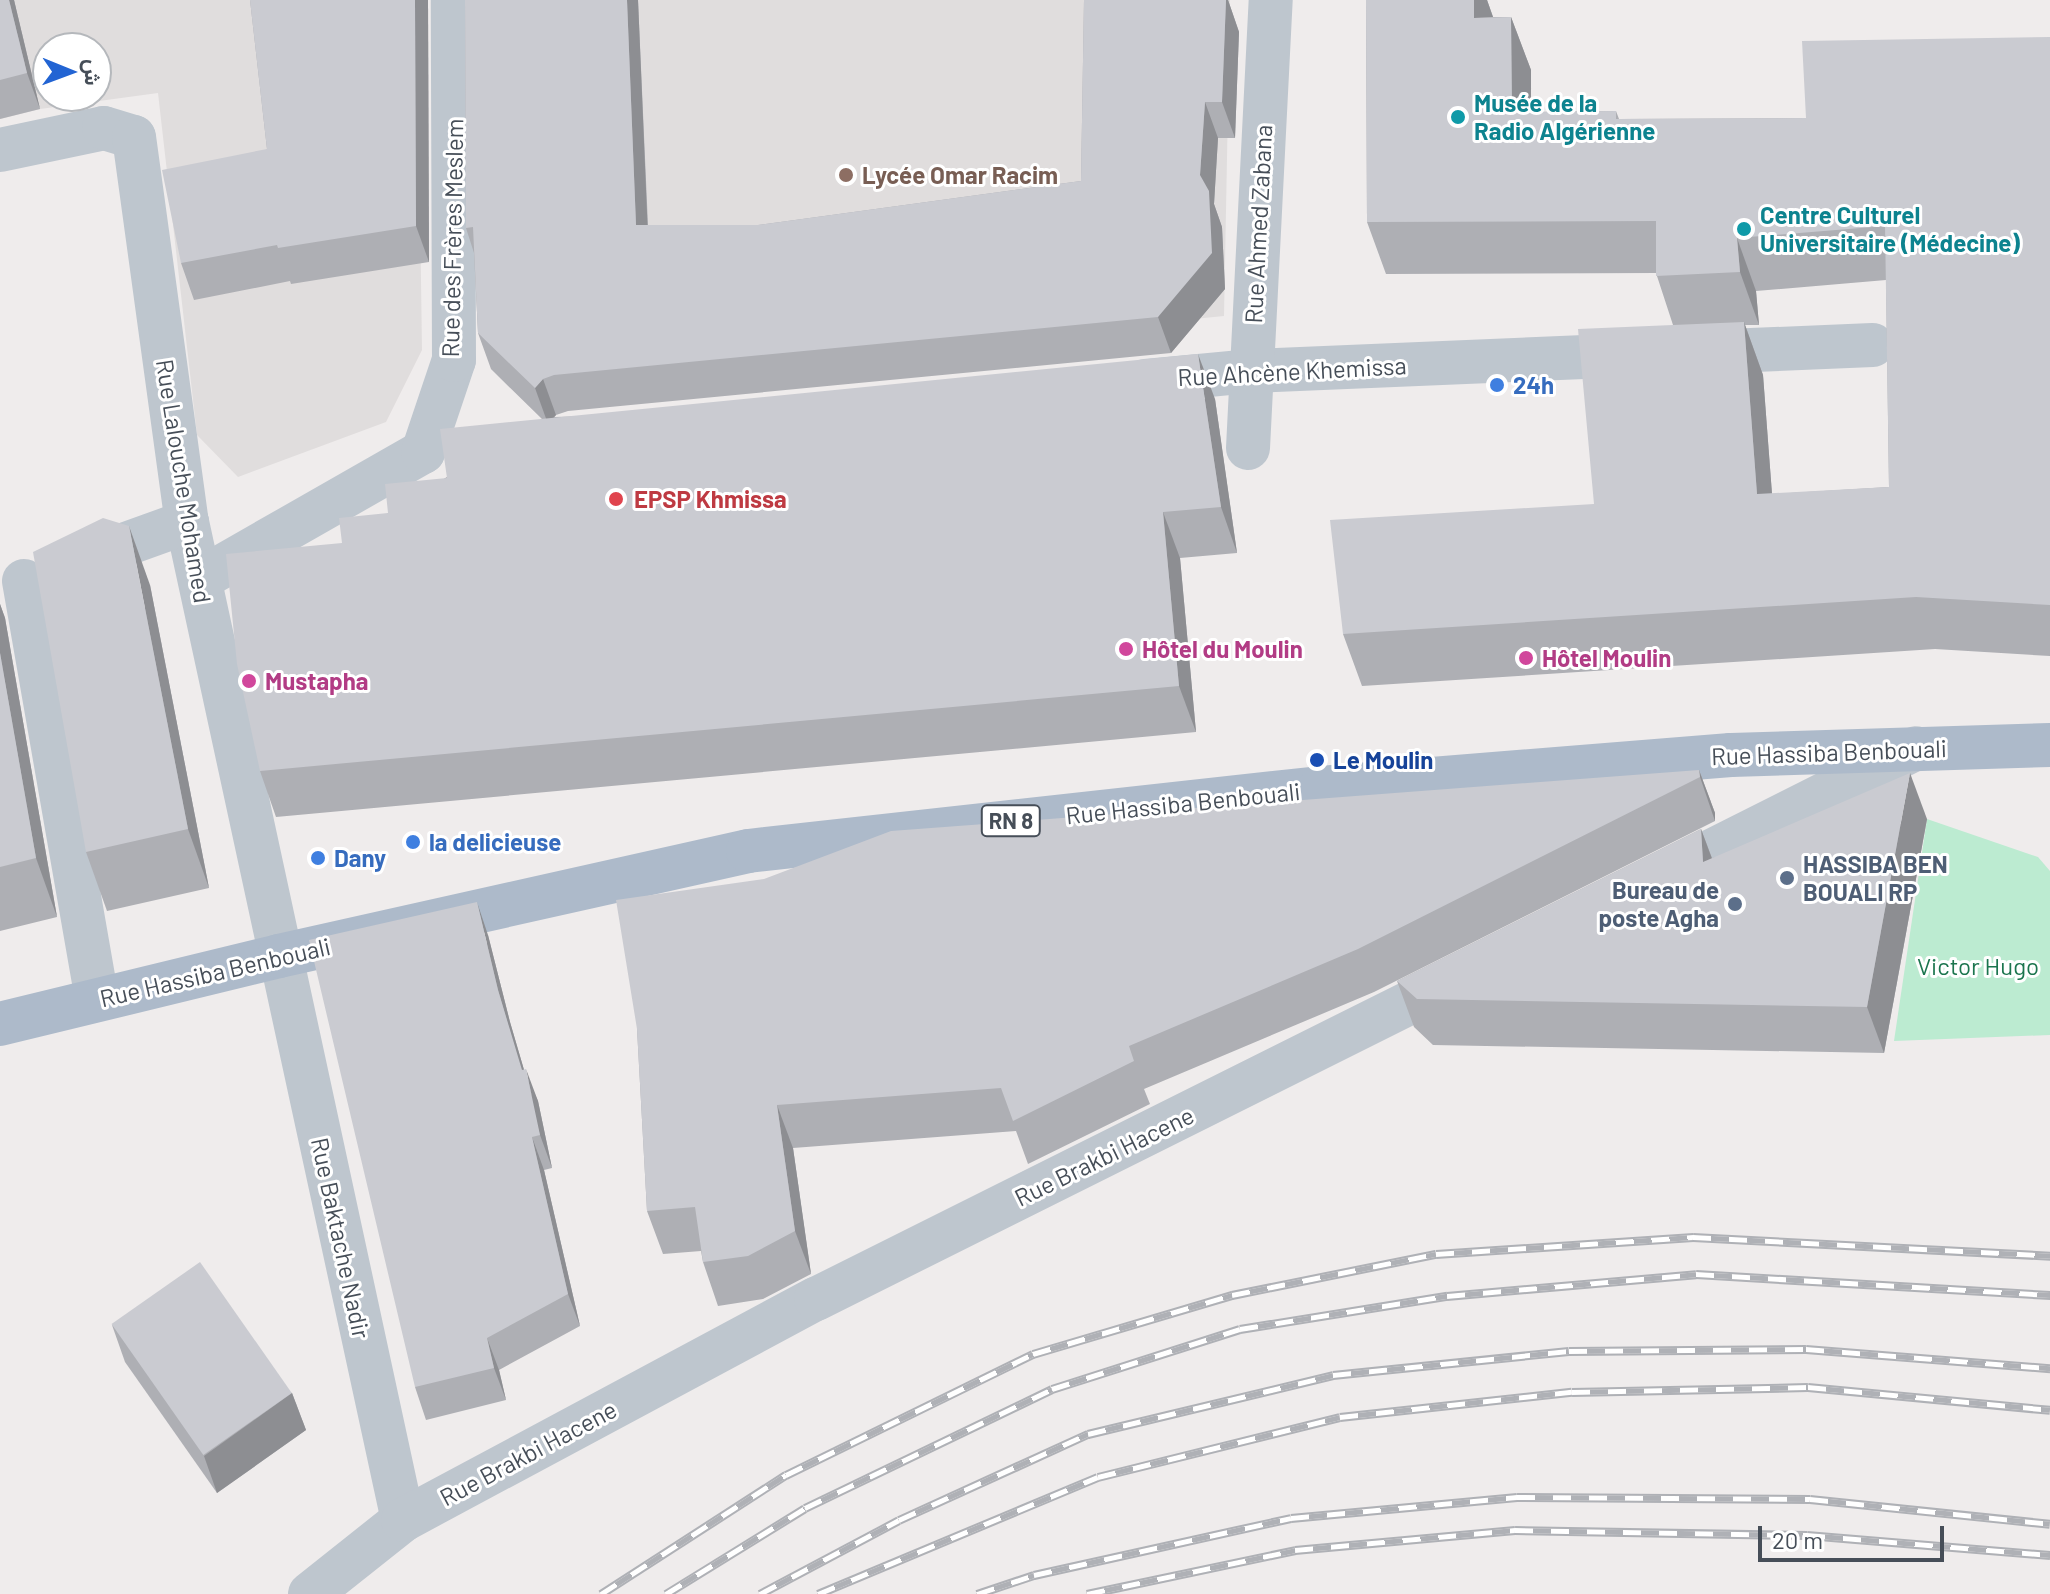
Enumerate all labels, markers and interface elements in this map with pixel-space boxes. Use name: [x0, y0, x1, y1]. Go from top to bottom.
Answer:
north arrow: [32, 32, 112, 112]
text: ش: [81, 59, 107, 86]
place label: Musée de la Radio Algérienne: [1474, 89, 1655, 145]
marker: Musée de la Radio Algérienne: [1449, 108, 1467, 126]
street label: Rue des Frères Meslem: [436, 118, 468, 358]
street label: Rue Ahmed Zabana: [1238, 124, 1278, 324]
place label: Lycée Omar Racim: [862, 161, 1058, 189]
marker: Lycée Omar Racim: [837, 166, 855, 184]
place label: Centre Culturel Universitaire (Médecine): [1760, 201, 2020, 257]
marker: Centre Culturel Universitaire (Médecine): [1735, 220, 1753, 238]
street label: Rue Ahcène Khemissa: [1177, 351, 1407, 391]
street label: Rue Lalouche Mohamed: [151, 357, 217, 605]
place label: 24h: [1513, 371, 1554, 399]
marker: 24h: [1488, 376, 1506, 394]
place label: EPSP Khmissa: [634, 485, 787, 513]
marker: EPSP Khmissa: [605, 488, 627, 510]
place label: Hôtel du Moulin: [1142, 635, 1303, 663]
marker: Hôtel du Moulin: [1117, 640, 1135, 658]
place label: Hôtel Moulin: [1542, 644, 1671, 672]
marker: Hôtel Moulin: [1517, 649, 1535, 667]
place label: Mustapha: [265, 667, 368, 695]
marker: Mustapha: [240, 672, 258, 690]
street label: Rue Hassiba Benbouali: [1711, 733, 1947, 771]
place label: Le Moulin: [1333, 746, 1433, 774]
marker: Le Moulin: [1308, 751, 1326, 769]
street label: Rue Hassiba Benbouali: [1064, 776, 1302, 830]
road number: RN 8: [979, 803, 1043, 839]
place label: la delicieuse: [429, 828, 561, 856]
marker: la delicieuse: [404, 833, 422, 851]
place label: Dany: [334, 844, 386, 872]
marker: Dany: [309, 849, 327, 867]
place label: HASSIBA BEN BOUALI RP: [1803, 850, 1948, 906]
marker: HASSIBA BEN BOUALI RP: [1778, 869, 1796, 887]
place label: Bureau de poste Agha: [1598, 876, 1719, 932]
marker: Bureau de poste Agha: [1726, 895, 1744, 913]
street label: Rue Hassiba Benbouali: [97, 931, 333, 1013]
park label: Victor Hugo: [1917, 952, 2039, 980]
street label: Rue Brakbi Hacene: [1010, 1100, 1198, 1212]
street label: Rue Baktache Nadir: [306, 1135, 376, 1341]
street label: Rue Brakbi Hacene: [435, 1394, 621, 1512]
scale bar: [1762, 1510, 1948, 1560]
text: 20 m: [1772, 1525, 1823, 1554]

